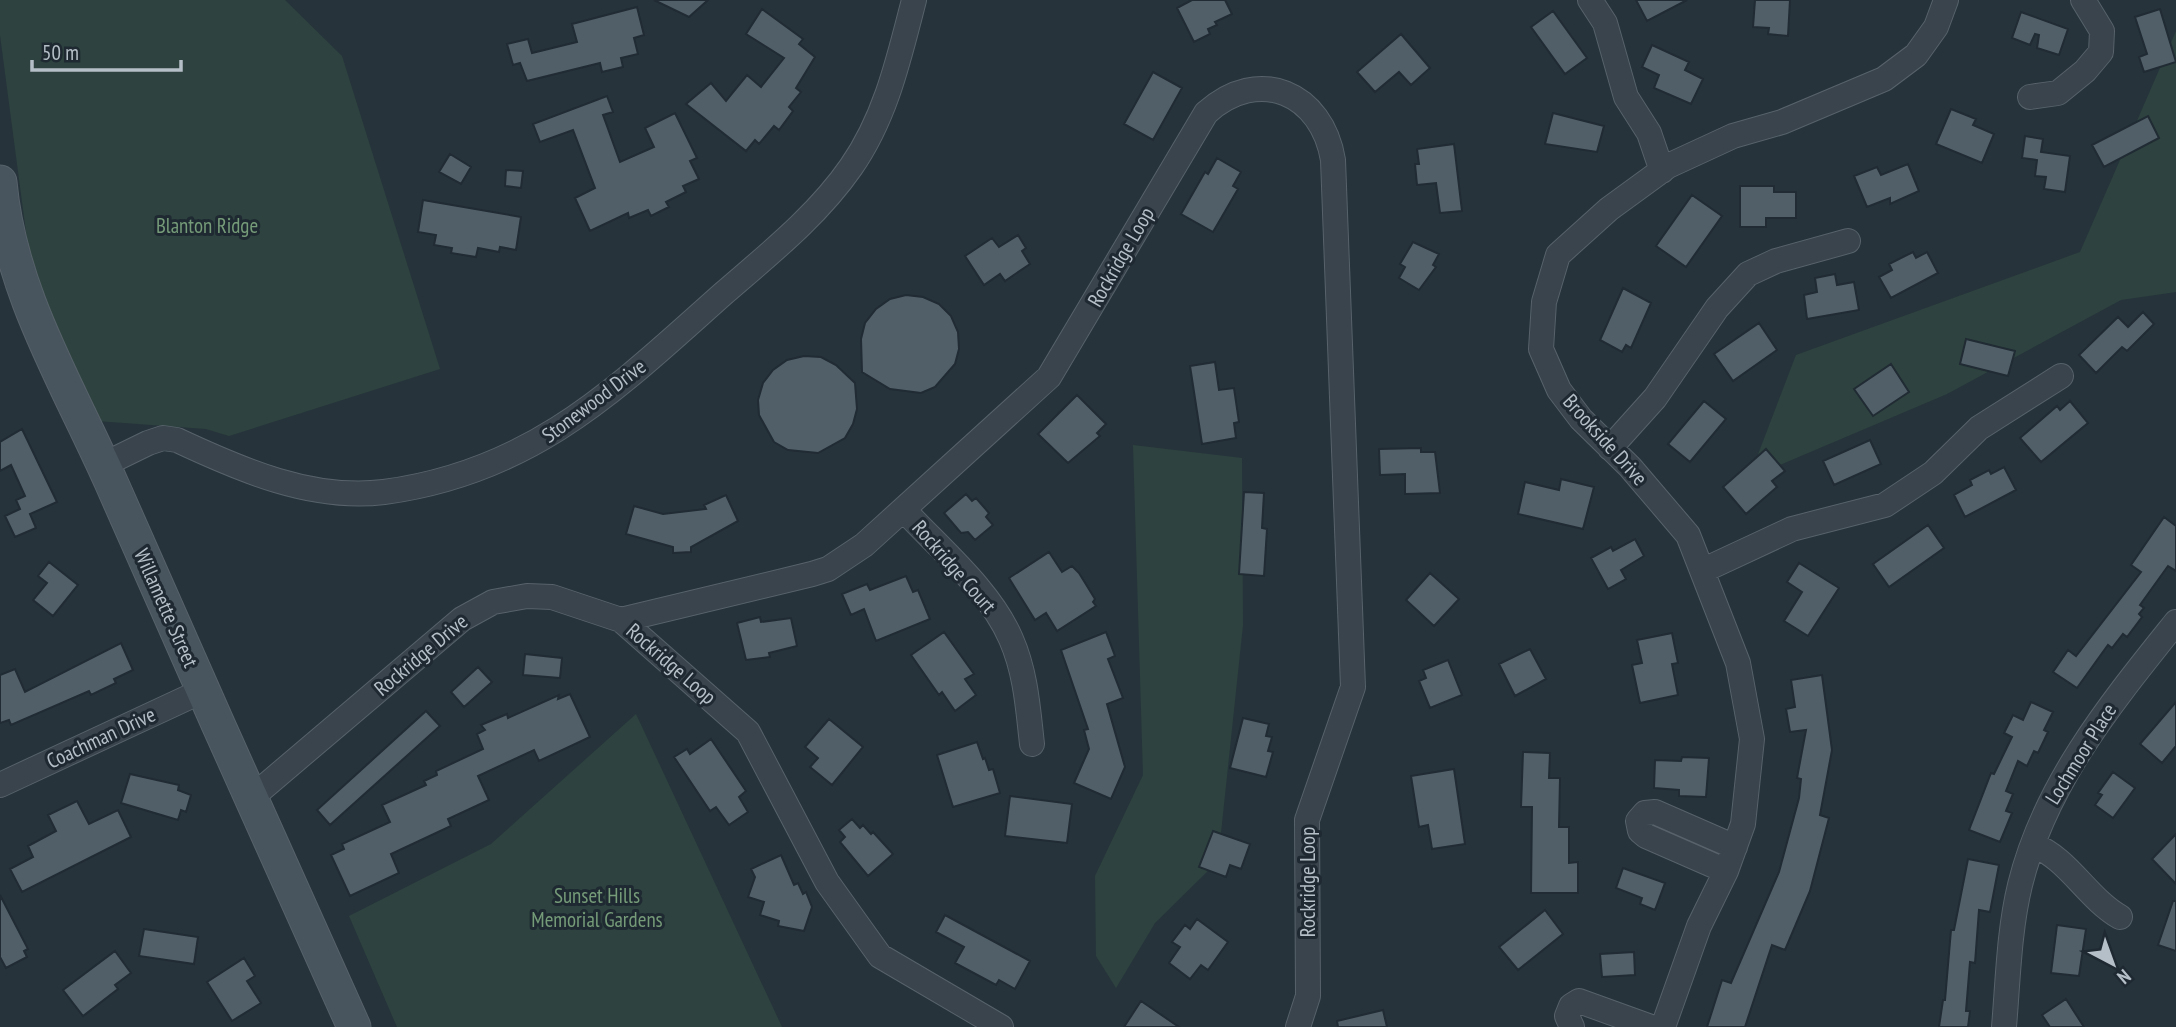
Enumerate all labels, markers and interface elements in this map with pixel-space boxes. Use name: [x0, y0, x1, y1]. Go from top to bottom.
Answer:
scale bar: [32, 28, 180, 72]
text: 50 m: [42, 39, 79, 66]
street label: Rockridge Loop: [1081, 202, 1160, 311]
park label: Blanton Ridge: [156, 212, 258, 239]
street label: Stonewood Drive: [536, 353, 651, 449]
street label: Brookside Drive: [1557, 388, 1654, 491]
street label: Rockridge Court: [907, 514, 1002, 619]
street label: Willamette Street: [128, 544, 205, 672]
street label: Rockridge Drive: [368, 608, 473, 702]
street label: Rockridge Loop: [621, 617, 722, 710]
street label: Lochmoor Place: [2039, 698, 2122, 809]
street label: Coachman Drive: [42, 701, 160, 775]
street label: Rockridge Loop: [1294, 827, 1321, 937]
park label: Sunset Hills Memorial Gardens: [531, 882, 663, 933]
north arrow: [2078, 929, 2148, 999]
text: N: [2112, 964, 2136, 989]

